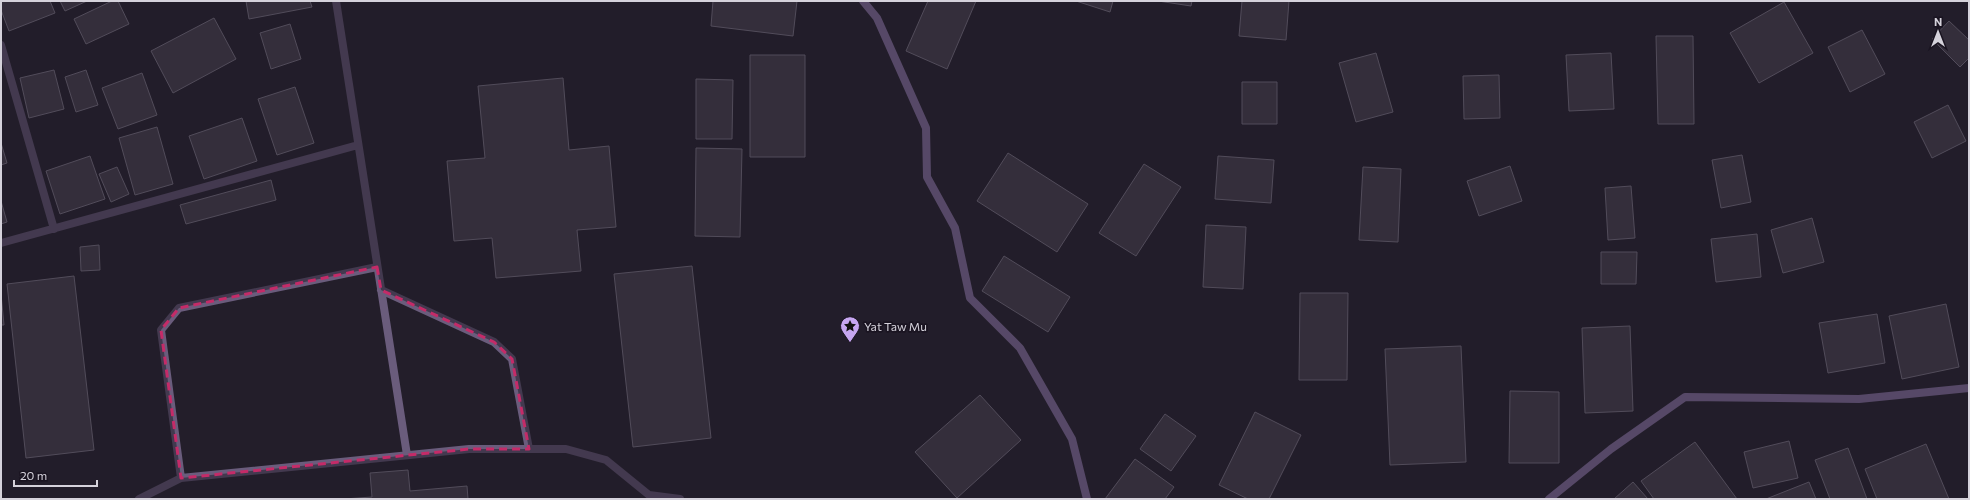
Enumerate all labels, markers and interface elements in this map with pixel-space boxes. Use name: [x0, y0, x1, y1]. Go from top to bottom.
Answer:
north arrow: [1918, 12, 1958, 52]
text: N: [1934, 15, 1942, 28]
place icon: Yat Taw Mu: [839, 315, 861, 343]
place label: Yat Taw Mu: [864, 319, 927, 333]
scale bar: [14, 462, 97, 488]
text: 20 m: [20, 468, 47, 482]

